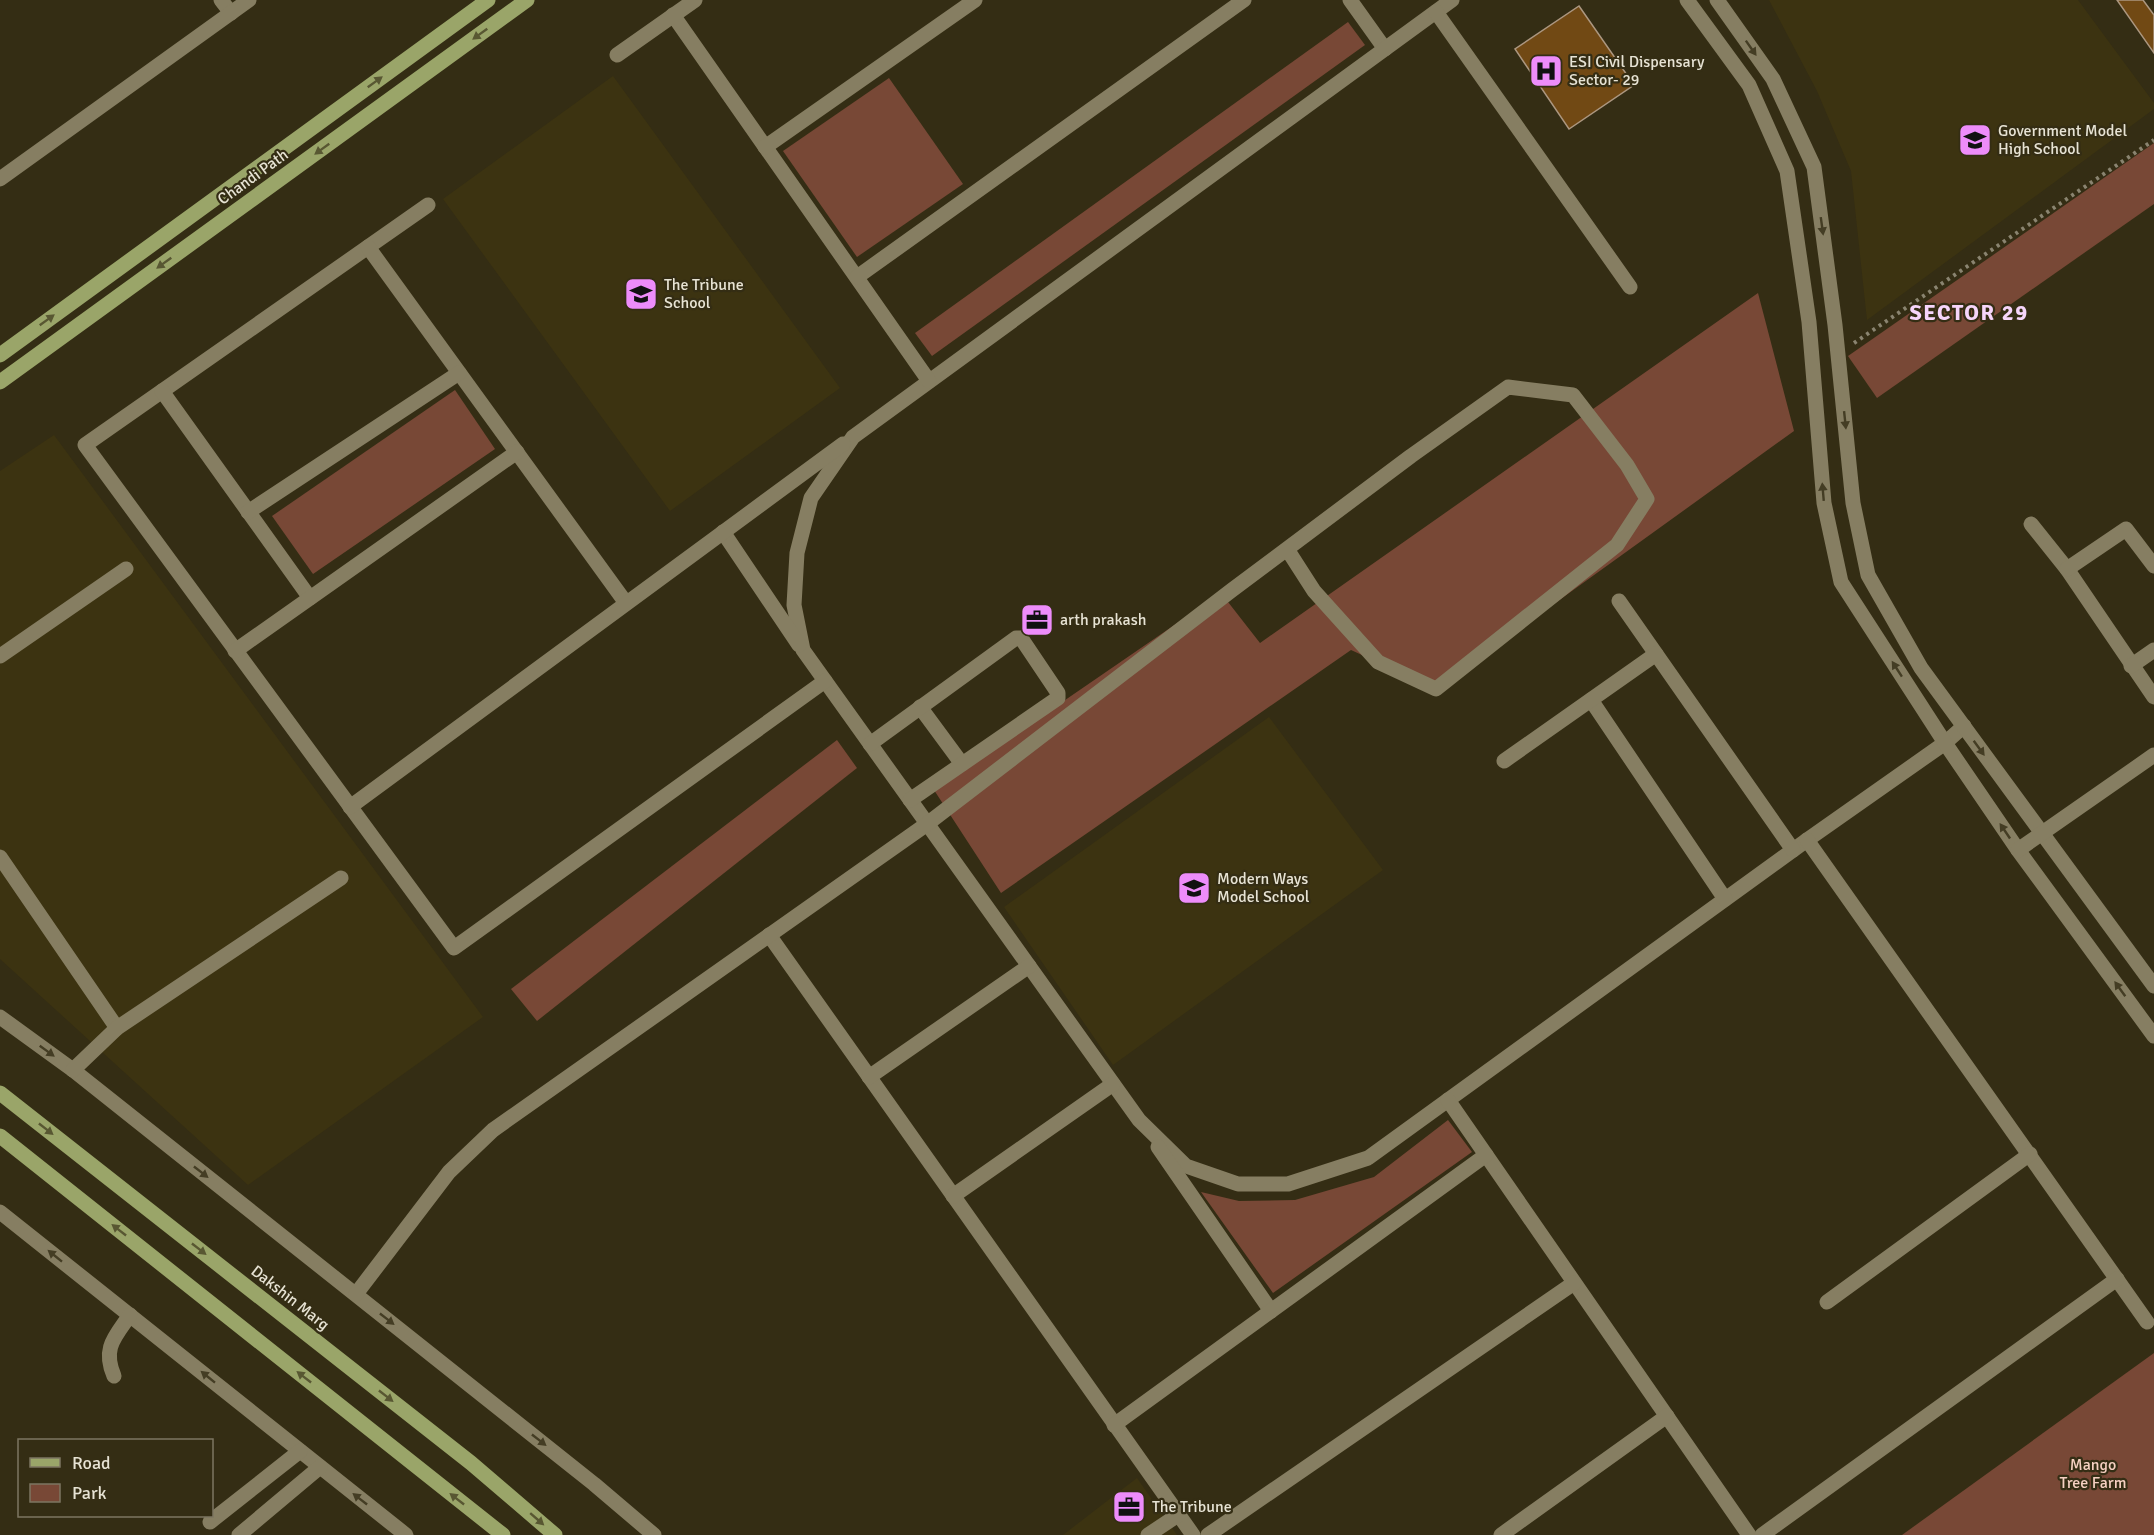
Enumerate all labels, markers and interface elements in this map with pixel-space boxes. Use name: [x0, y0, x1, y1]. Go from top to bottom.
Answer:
one-way arrow: [472, 28, 487, 40]
one-way arrow: [1745, 39, 1757, 55]
place label: ESI Civil Dispensary Sector- 29: [1569, 52, 1705, 90]
hospital icon: ESI Civil Dispensary Sector- 29: [1528, 53, 1564, 89]
one-way arrow: [366, 76, 382, 88]
place label: Government Model High School: [1998, 121, 2127, 159]
school or university icon: Government Model High School: [1957, 122, 1993, 158]
one-way arrow: [315, 143, 331, 155]
street label: Chandi Path: [214, 145, 292, 209]
one-way arrow: [1817, 217, 1826, 236]
one-way arrow: [157, 257, 173, 269]
place label: The Tribune School: [664, 275, 744, 313]
school or university icon: The Tribune School: [623, 276, 659, 312]
district label: SECTOR 29: [1909, 299, 2029, 326]
one-way arrow: [40, 315, 55, 327]
one-way arrow: [1840, 411, 1850, 430]
one-way arrow: [1818, 483, 1828, 502]
office icon: arth prakash: [1019, 602, 1055, 638]
place label: arth prakash: [1060, 610, 1146, 630]
one-way arrow: [1892, 660, 1903, 677]
one-way arrow: [1973, 740, 1985, 755]
one-way arrow: [2000, 823, 2011, 839]
place label: Modern Ways Model School: [1217, 869, 1310, 907]
school or university icon: Modern Ways Model School: [1176, 870, 1212, 906]
one-way arrow: [2114, 981, 2126, 996]
one-way arrow: [40, 1045, 55, 1057]
one-way arrow: [38, 1122, 54, 1135]
one-way arrow: [193, 1165, 209, 1178]
one-way arrow: [111, 1225, 126, 1237]
one-way arrow: [192, 1243, 207, 1255]
one-way arrow: [47, 1249, 63, 1262]
street label: Dakshin Marg: [247, 1261, 333, 1335]
one-way arrow: [379, 1312, 394, 1325]
one-way arrow: [201, 1371, 216, 1384]
one-way arrow: [297, 1372, 312, 1384]
one-way arrow: [378, 1389, 393, 1401]
one-way arrow: [532, 1434, 547, 1446]
legend: [18, 1439, 213, 1517]
text: Road: [72, 1452, 111, 1474]
park label: Mango Tree Farm: [2060, 1455, 2126, 1493]
text: Park: [72, 1482, 107, 1504]
office icon: The Tribune: [1111, 1489, 1147, 1525]
one-way arrow: [352, 1492, 368, 1505]
one-way arrow: [449, 1492, 465, 1505]
place label: The Tribune: [1152, 1497, 1232, 1517]
one-way arrow: [529, 1512, 544, 1525]

